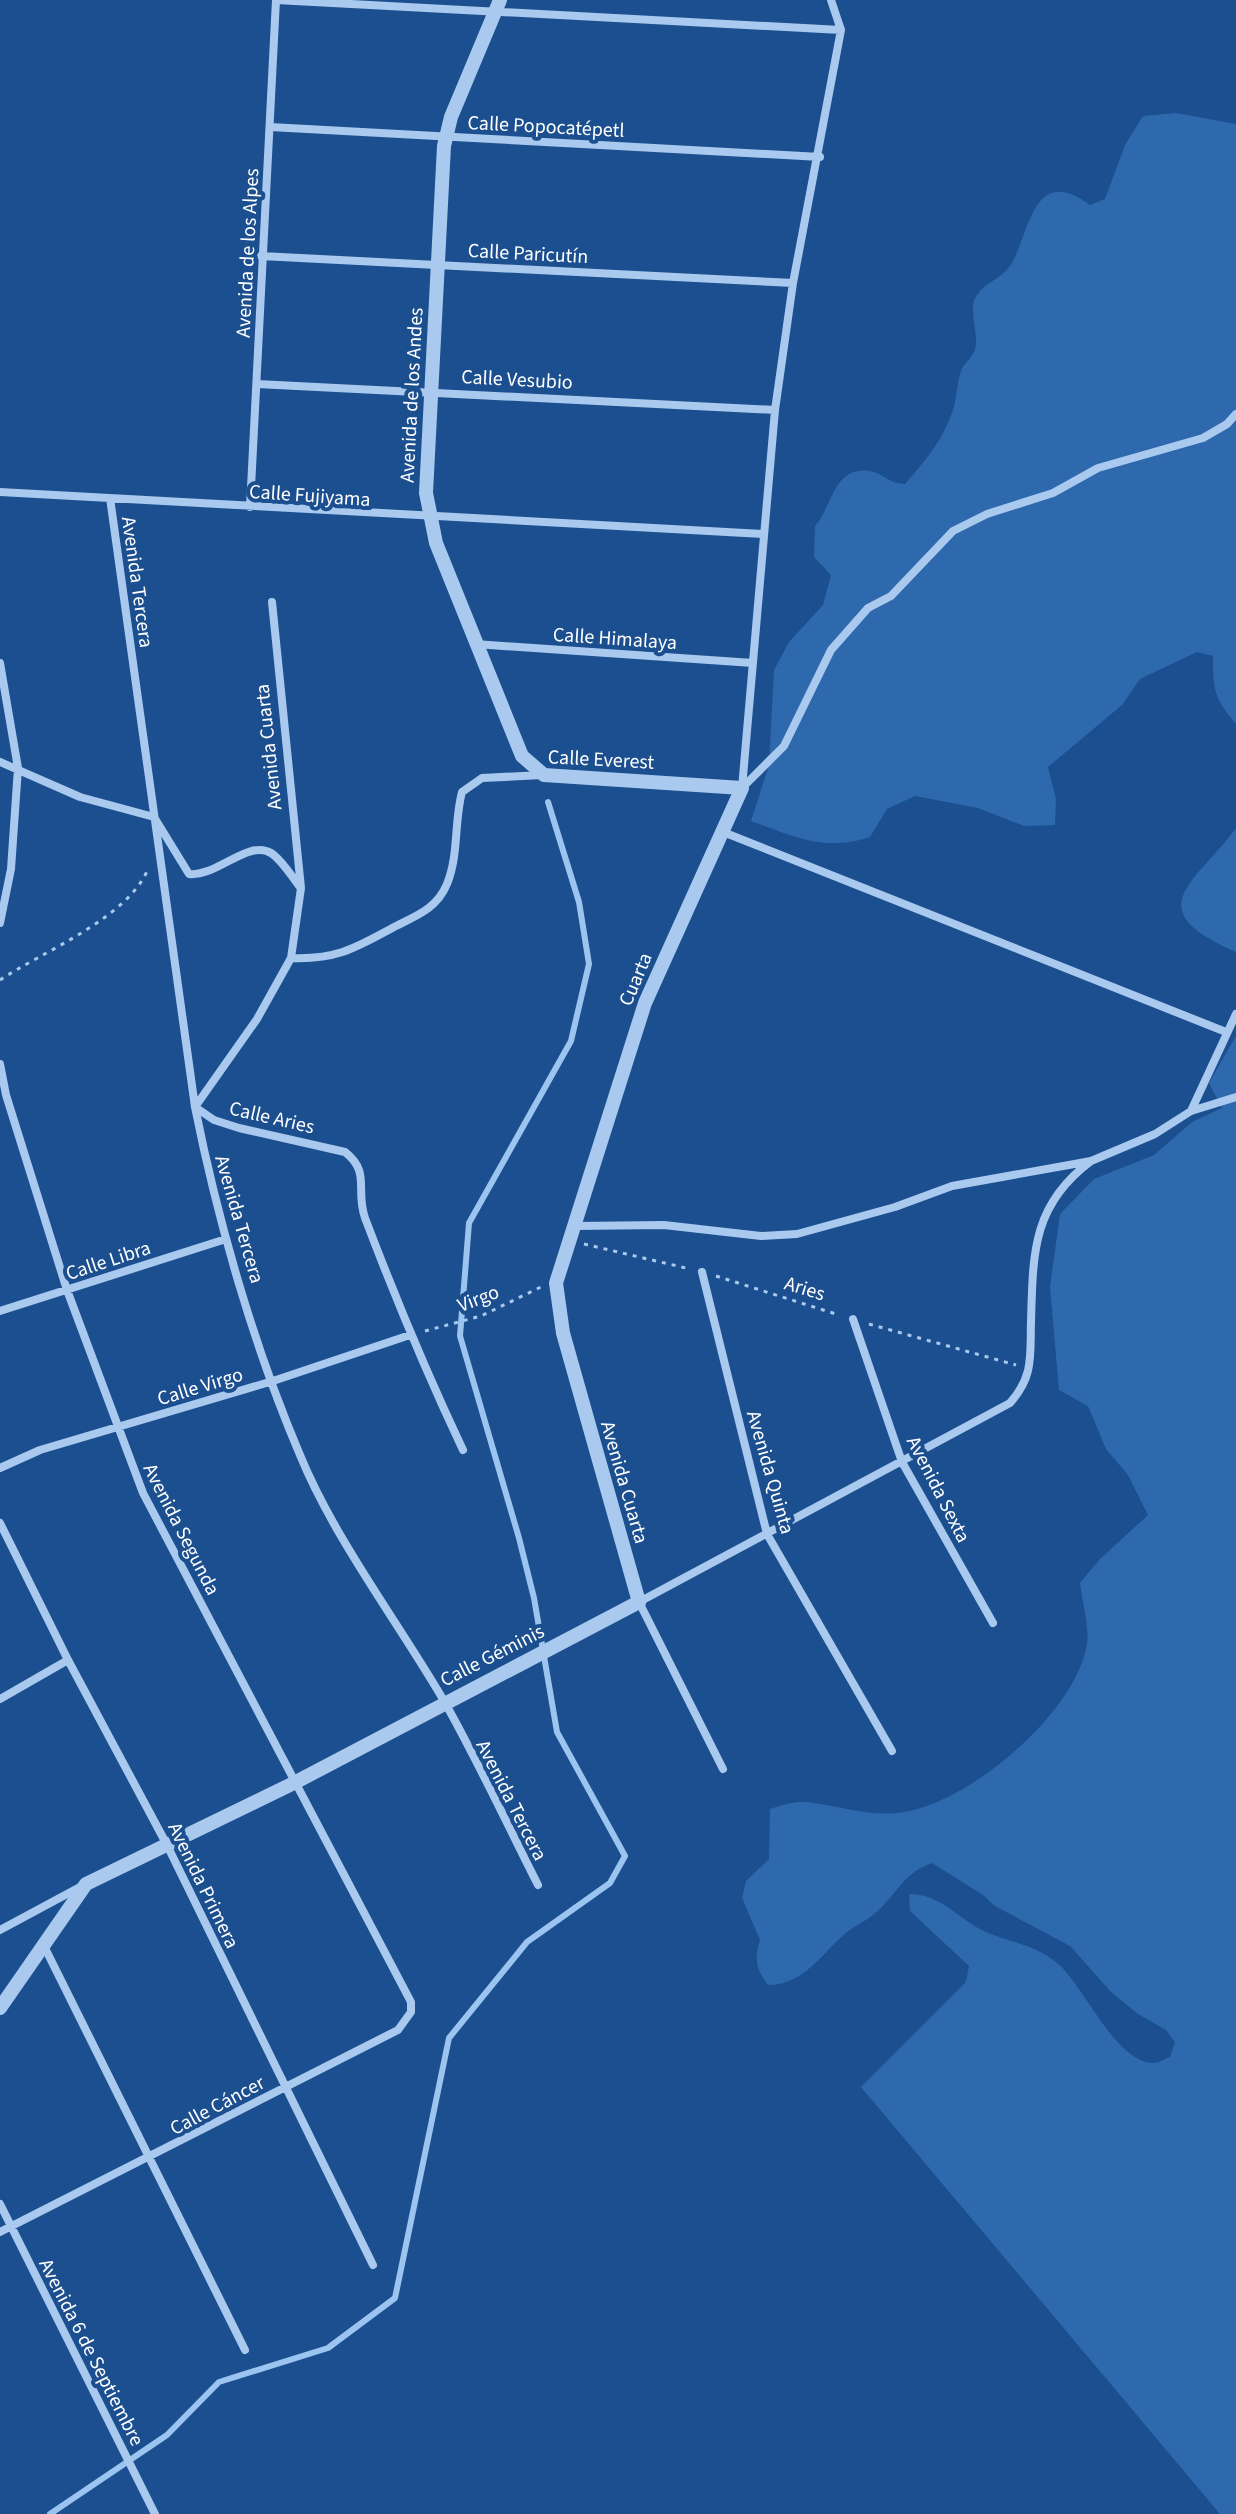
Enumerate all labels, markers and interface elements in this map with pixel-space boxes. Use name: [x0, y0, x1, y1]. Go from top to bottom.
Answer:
street label: Calle Popocatépetl: [467, 109, 625, 145]
street label: Avenida de los Alpes: [230, 168, 266, 338]
street label: Calle Paricutín: [467, 237, 589, 271]
street label: Avenida de los Andes: [393, 307, 431, 483]
street label: Calle Vesubio: [460, 363, 573, 397]
street label: Calle Fujiyama: [248, 478, 372, 514]
street label: Avenida Tercera: [114, 515, 160, 650]
street label: Calle Himalaya: [552, 621, 678, 657]
street label: Avenida Cuarta: [248, 683, 290, 811]
street label: Calle Everest: [547, 743, 655, 777]
street label: Cuarta: [612, 948, 660, 1010]
street label: Calle Aries: [226, 1095, 317, 1141]
street label: Avenida Tercera: [207, 1152, 271, 1287]
street label: Calle Libra: [62, 1234, 154, 1288]
street label: Aries: [781, 1270, 828, 1308]
street label: Virgo: [453, 1278, 503, 1320]
street label: Calle Virgo: [154, 1361, 247, 1413]
street label: Avenida Quinta: [739, 1407, 801, 1537]
street label: Avenida Cuarta: [593, 1418, 655, 1547]
street label: Avenida Sexta: [899, 1431, 977, 1548]
street label: Avenida Segunda: [136, 1459, 226, 1600]
street label: Calle Géminis: [435, 1618, 549, 1694]
street label: Avenida Tercera: [469, 1735, 554, 1866]
street label: Avenida Primera: [160, 1818, 246, 1953]
street label: Calle Cáncer: [165, 2069, 270, 2143]
street label: Avenida 6 de Septiembre: [32, 2254, 151, 2451]

